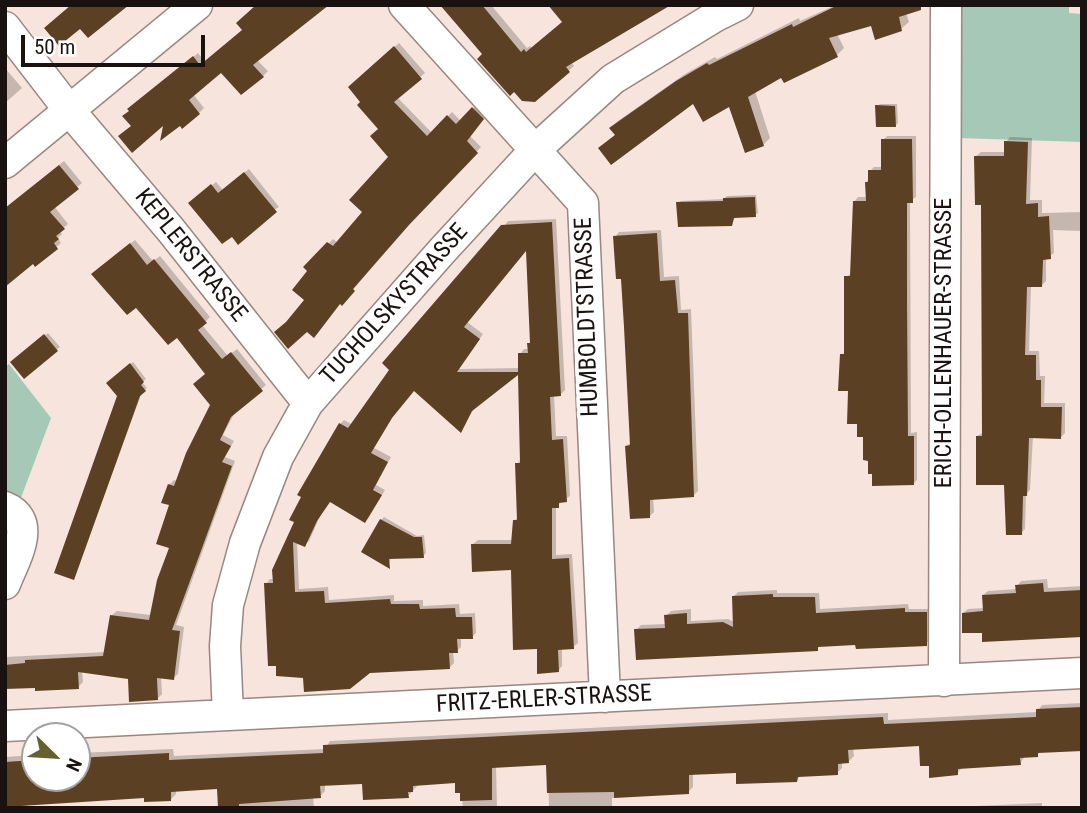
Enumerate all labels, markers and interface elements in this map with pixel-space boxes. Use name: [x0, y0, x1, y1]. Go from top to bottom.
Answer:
scale bar: [24, 21, 208, 65]
text: 50 m: [34, 35, 75, 59]
street label: KEPLERSTRASSE: [128, 184, 252, 328]
street label: ERICH-OLLENHAUER-STRASSE: [931, 198, 959, 488]
street label: HUMBOLDTSTRASSE: [570, 217, 606, 417]
street label: TUCHOLSKYSTRASSE: [315, 219, 475, 391]
street label: FRITZ-ERLER-STRASSE: [435, 680, 653, 720]
north arrow: [21, 722, 91, 792]
text: N: [61, 755, 87, 775]

